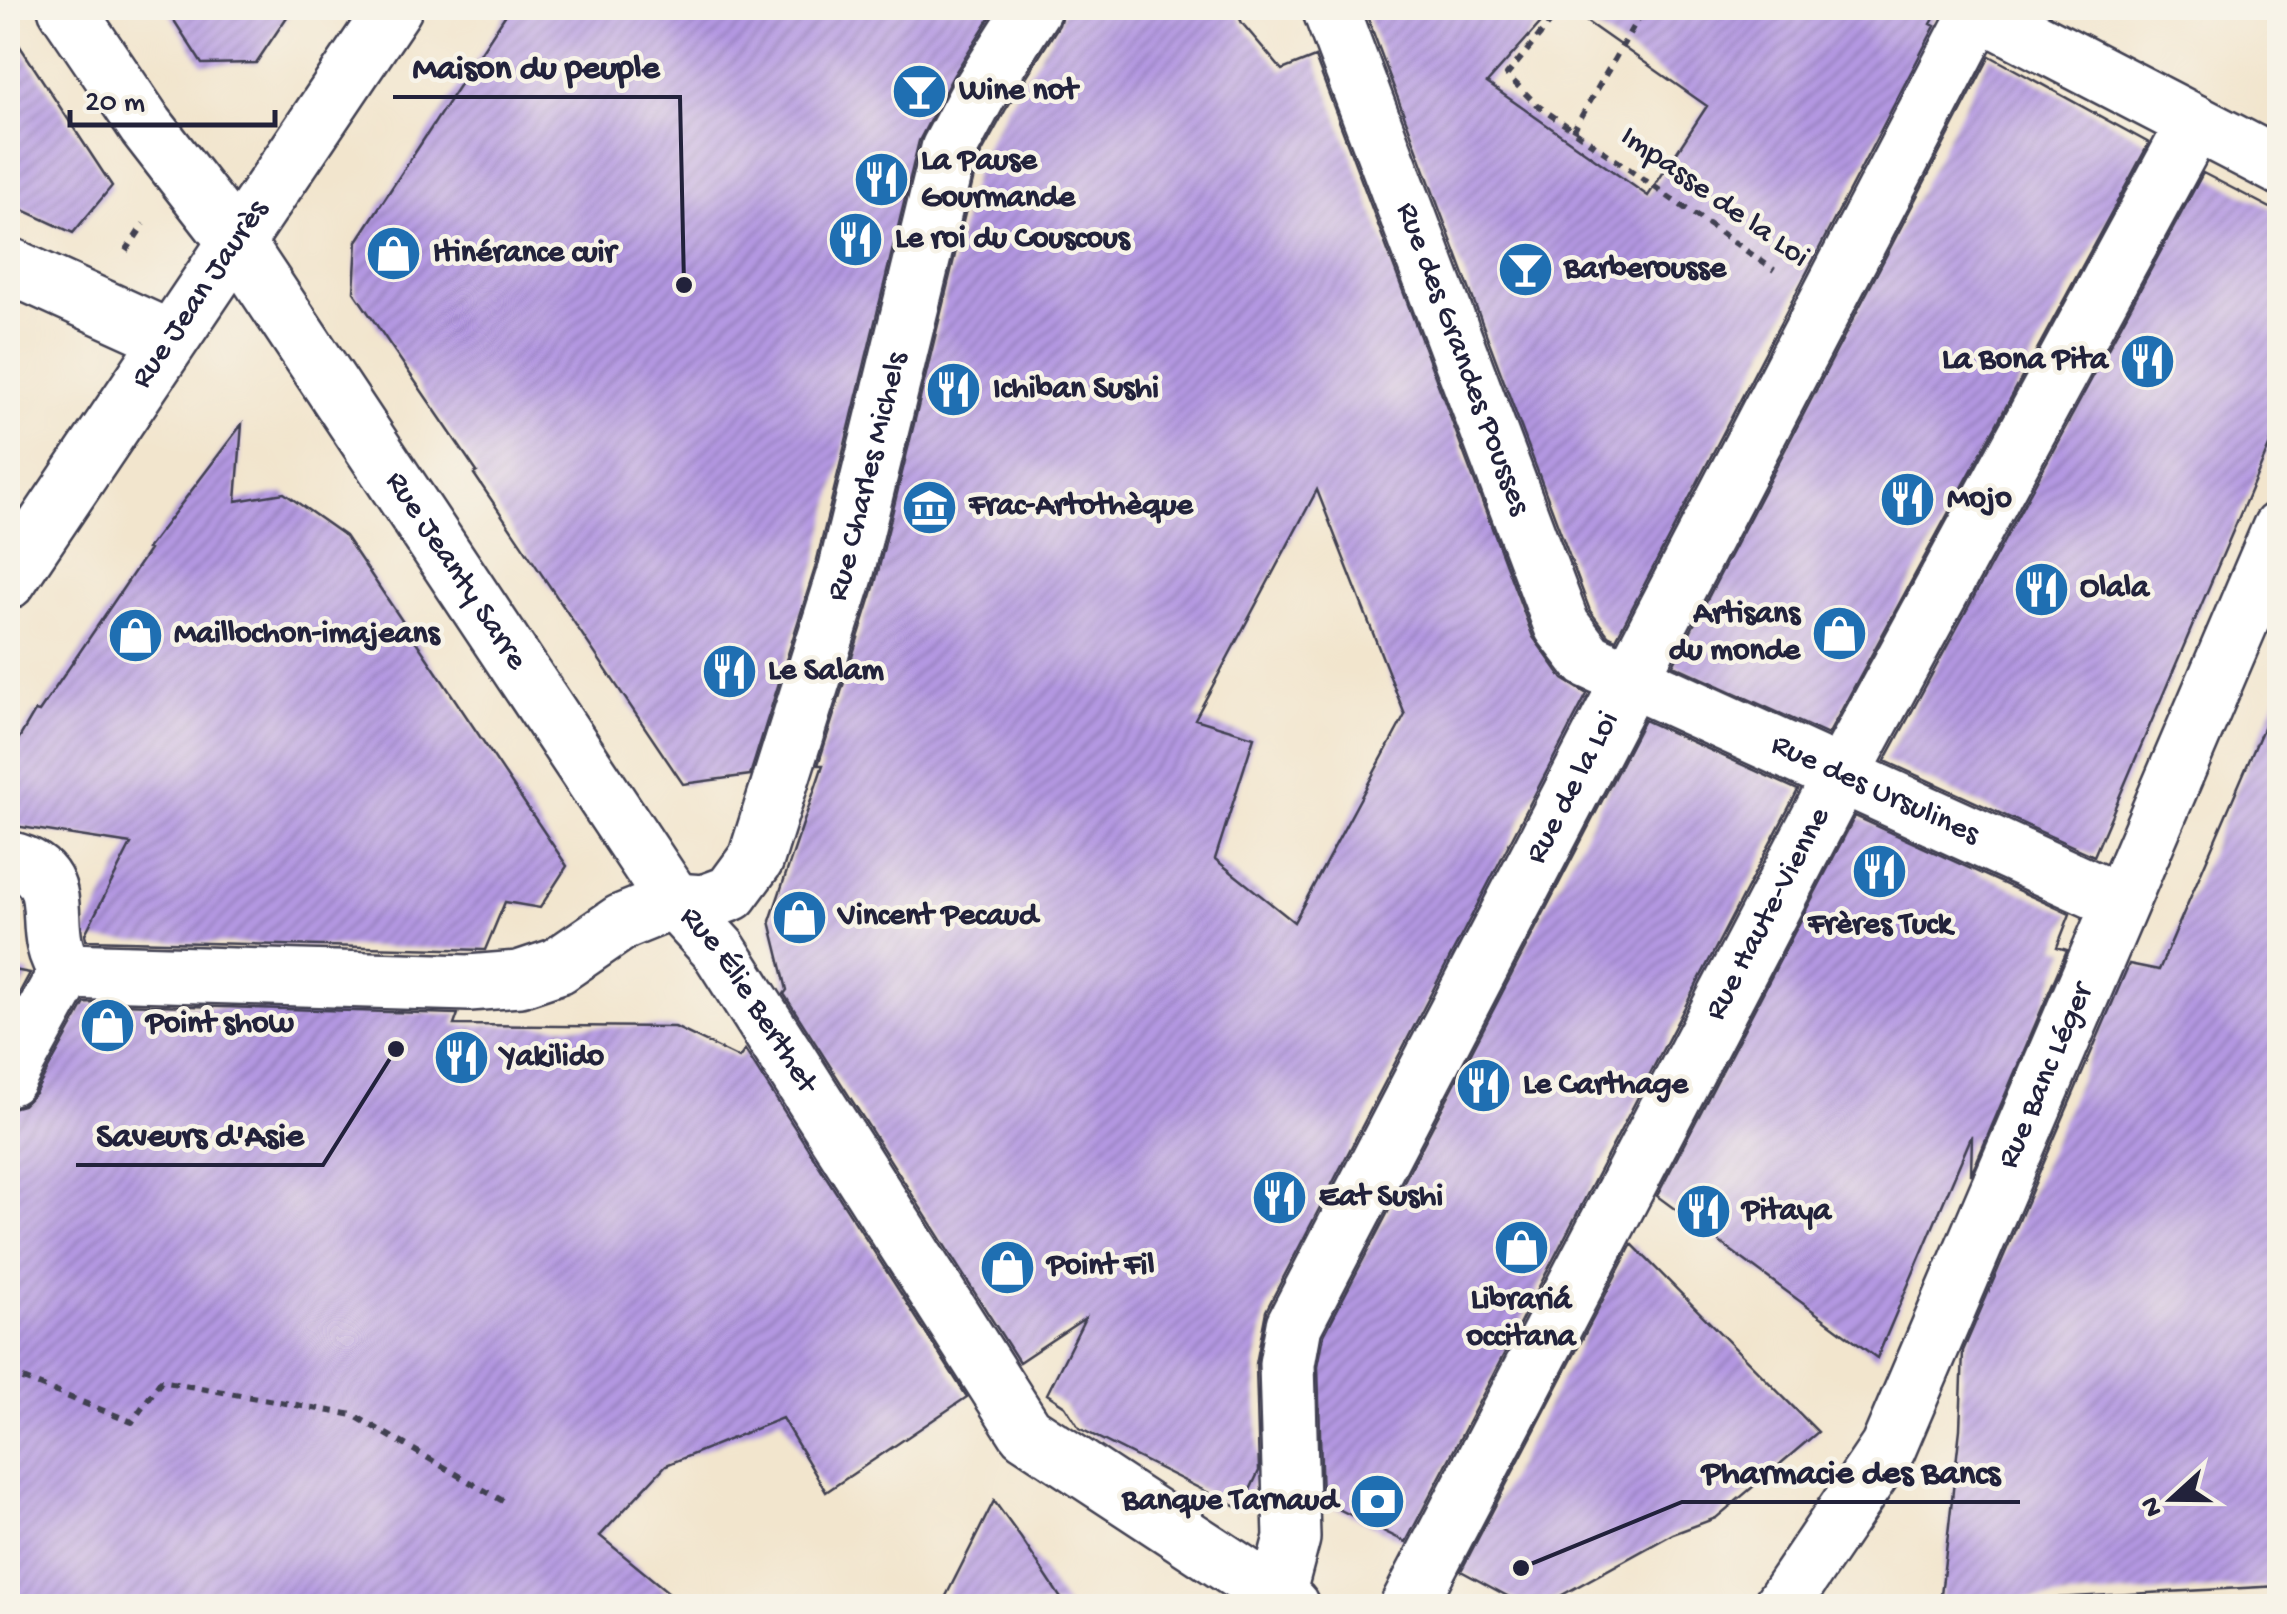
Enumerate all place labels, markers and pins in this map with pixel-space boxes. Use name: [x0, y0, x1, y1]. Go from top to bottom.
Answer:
callout: Maison du peuple: [393, 32, 680, 97]
bar icon: Wine not: [890, 62, 950, 122]
place label: Wine not: [958, 73, 1080, 111]
place label: La Pause Gourmande: [921, 143, 1077, 218]
restaurant icon: La Pause Gourmande: [852, 150, 912, 210]
restaurant icon: Le roi du Couscous: [826, 210, 886, 270]
place label: Le roi du Couscous: [895, 221, 1132, 259]
shop icon: Itinérance cuir: [364, 224, 424, 284]
place label: Itinérance cuir: [433, 235, 620, 273]
bar icon: Barberousse: [1495, 240, 1555, 300]
place label: Barberousse: [1563, 251, 1727, 289]
restaurant icon: La Bona Pita: [2117, 331, 2177, 391]
place label: La Bona Pita: [1942, 342, 2110, 380]
restaurant icon: Ichiban Sushi: [924, 360, 984, 420]
place label: Ichiban Sushi: [993, 371, 1159, 409]
restaurant icon: Mojo: [1878, 470, 1938, 530]
museum icon: Frac-Artothèque: [900, 477, 960, 537]
place label: Mojo: [1947, 481, 2012, 519]
place label: Frac-Artothèque: [968, 488, 1194, 526]
restaurant icon: Olala: [2011, 559, 2071, 619]
place label: Olala: [2080, 570, 2151, 608]
place label: Artisans du monde: [1669, 596, 1802, 671]
shop icon: Artisans du monde: [1809, 603, 1869, 663]
shop icon: Maillochon-imajeans: [105, 605, 165, 665]
place label: Maillochon-imajeans: [174, 616, 442, 654]
restaurant icon: Le Salam: [699, 642, 759, 702]
place label: Le Salam: [768, 653, 884, 691]
restaurant icon: Frères Tuck: [1850, 842, 1910, 902]
shop icon: Vincent Pecaud: [769, 887, 829, 947]
place label: Vincent Pecaud: [836, 898, 1041, 936]
place label: Frères Tuck: [1807, 907, 1956, 945]
shop icon: Point show: [77, 995, 137, 1055]
place label: Point show: [144, 1006, 295, 1044]
restaurant icon: Yakilido: [432, 1028, 492, 1088]
place label: Yakilido: [498, 1039, 605, 1077]
restaurant icon: Le Carthage: [1454, 1056, 1514, 1116]
place label: Le Carthage: [1523, 1067, 1689, 1105]
callout: Saveurs d'Asie: [76, 1100, 323, 1165]
restaurant icon: Eat Sushi: [1250, 1168, 1310, 1228]
place label: Eat Sushi: [1319, 1179, 1443, 1217]
restaurant icon: Pitaya: [1673, 1182, 1733, 1242]
place label: Pitaya: [1740, 1193, 1833, 1231]
shop icon: Librariá occitana: [1491, 1217, 1551, 1277]
shop icon: Point Fil: [978, 1237, 1038, 1297]
place label: Point Fil: [1045, 1248, 1154, 1286]
place label: Librariá occitana: [1465, 1282, 1578, 1357]
callout: Pharmacie des Bancs: [1682, 1437, 2020, 1502]
bank icon: Banque Tarnaud: [1347, 1472, 1407, 1532]
place label: Banque Tarnaud: [1121, 1483, 1341, 1521]

